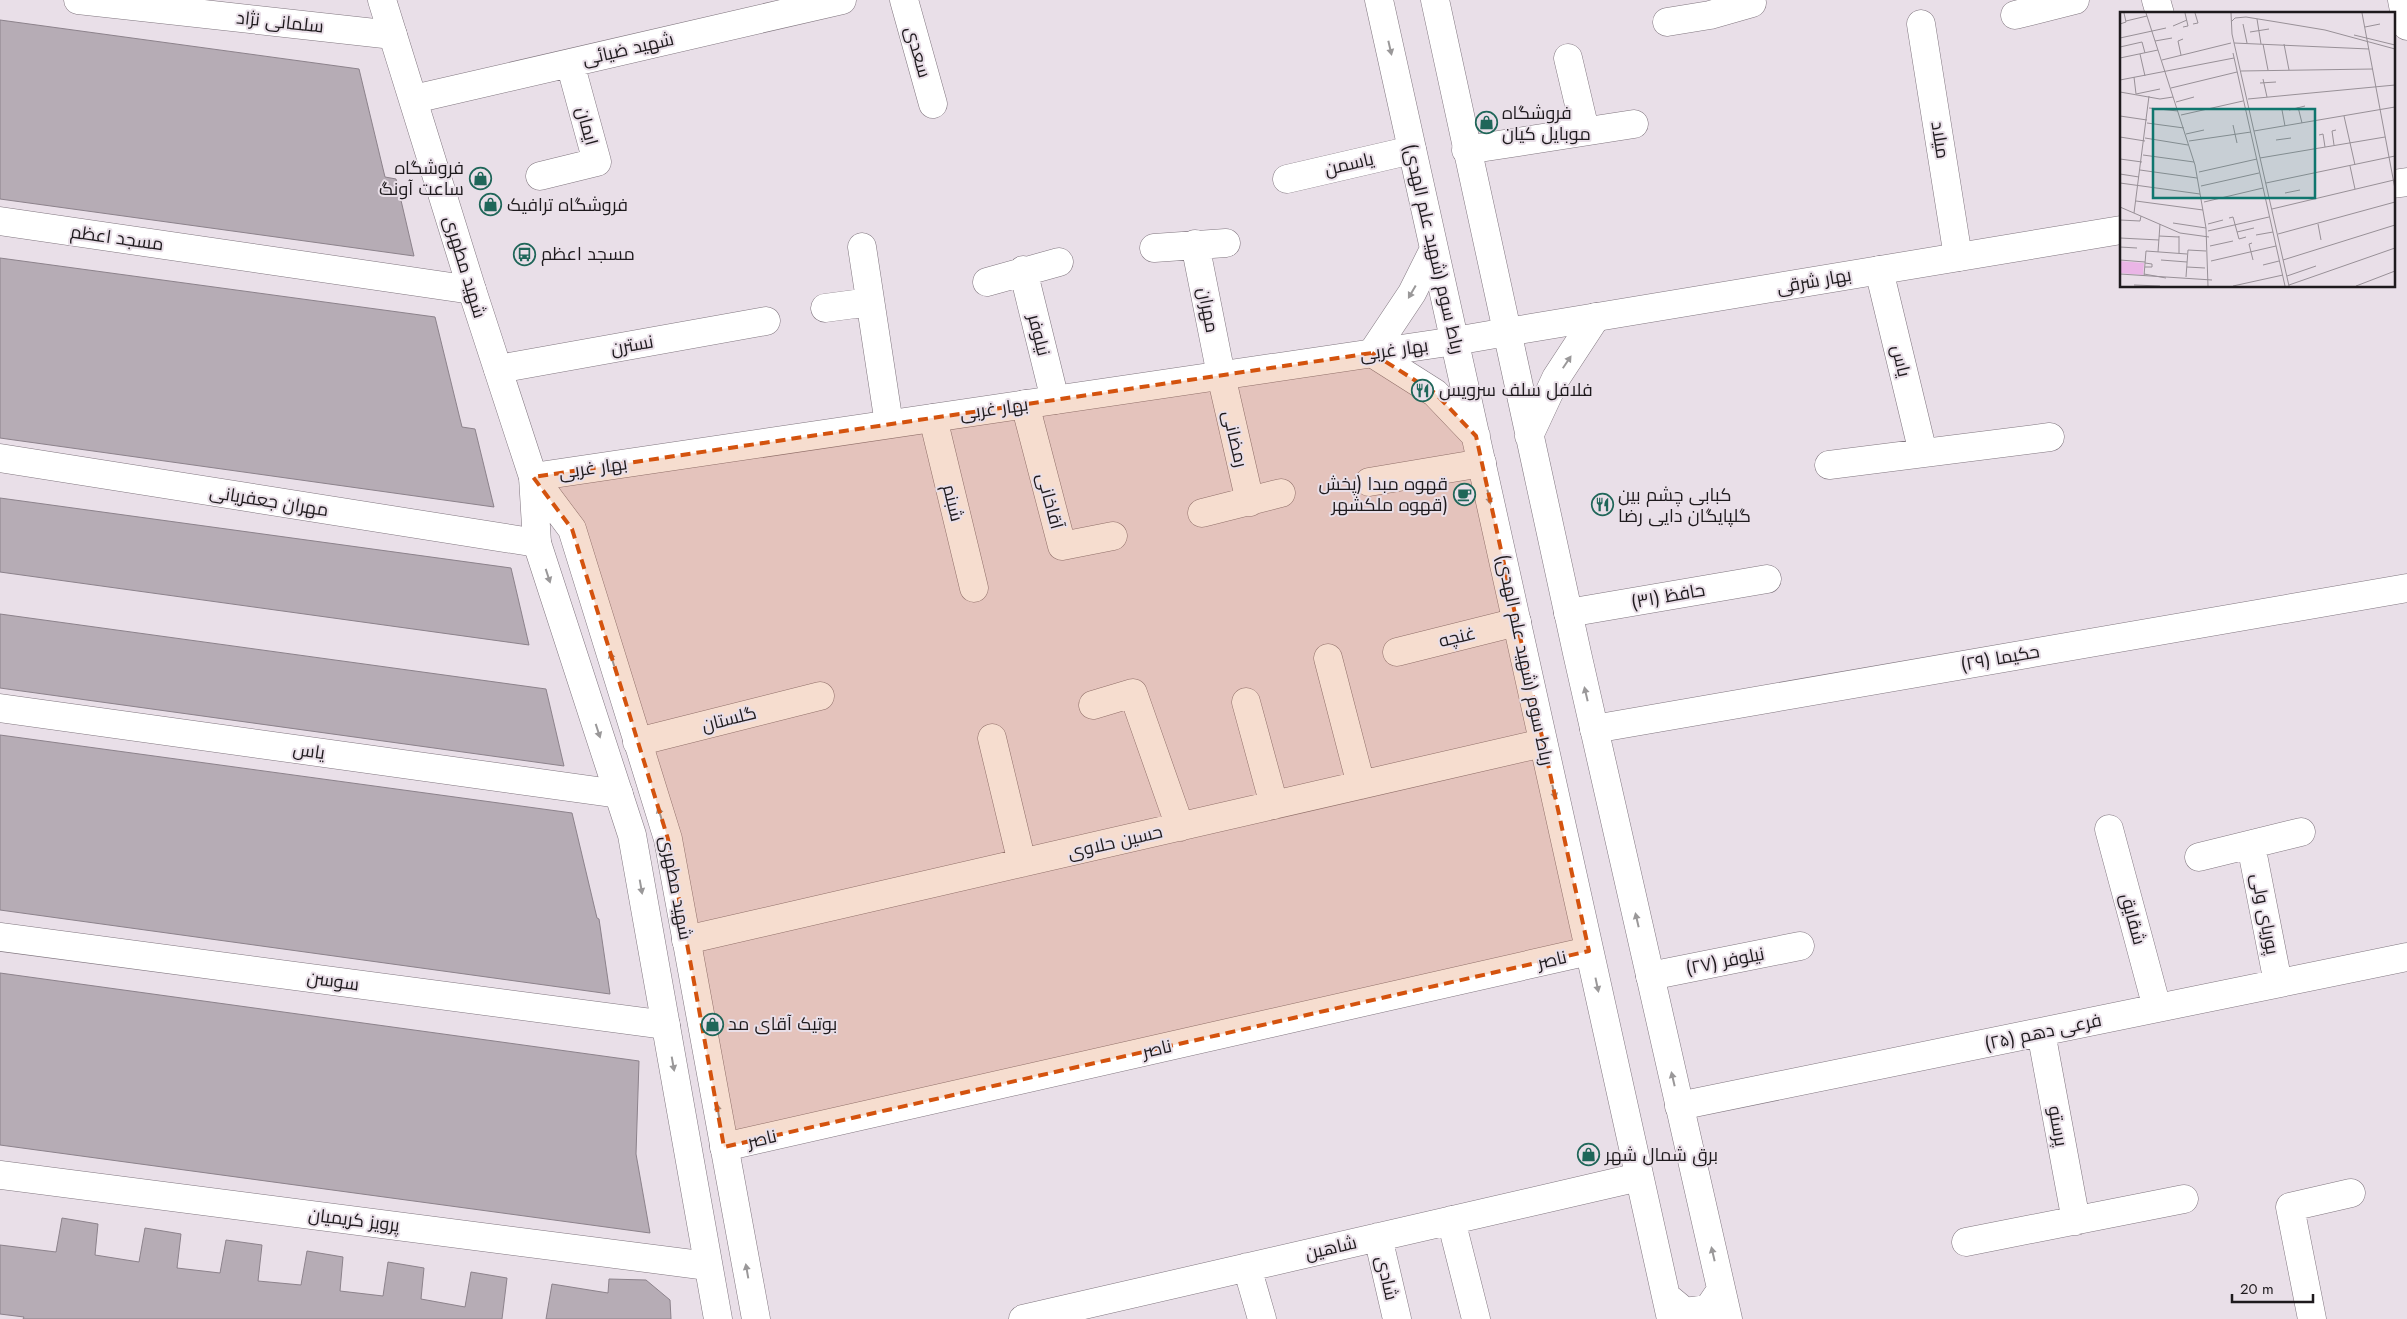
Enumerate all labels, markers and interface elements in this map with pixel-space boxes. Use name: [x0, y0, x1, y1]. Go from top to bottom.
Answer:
street label: سلمانی نژاد: [235, 4, 325, 40]
inset map: [2120, 12, 2394, 288]
street label: سعدی: [898, 23, 938, 81]
street label: شهید ضیائی: [580, 26, 676, 72]
one-way arrow: [1386, 40, 1394, 56]
place label: فروشگاه موبایل کیان: [1502, 100, 1591, 147]
street label: ایمان: [569, 104, 605, 148]
shop icon: فروشگاه موبایل کیان: [1474, 111, 1498, 135]
street label: میلاد: [1924, 119, 1956, 161]
street label: رباط سوم (شهید علم الهدی): [1397, 141, 1471, 357]
street label: یاسمن: [1322, 146, 1376, 182]
place label: فروشگاه ساعت آونگ: [379, 155, 464, 202]
shop icon: فروشگاه ساعت آونگ: [468, 166, 492, 190]
place label: فروشگاه ترافیک: [507, 192, 628, 218]
shop icon: فروشگاه ترافیک: [479, 193, 503, 217]
street label: شهید مطهری: [437, 213, 493, 321]
street label: مسجد اعظم: [69, 219, 165, 257]
place label: مسجد اعظم: [541, 241, 635, 267]
bus stop icon: مسجد اعظم: [513, 242, 537, 266]
street label: بهار شرقی: [1775, 262, 1853, 300]
one-way arrow: [1408, 284, 1416, 299]
street label: مهران: [1191, 285, 1225, 335]
street label: نیلوفر: [1021, 310, 1057, 359]
street label: نسترن: [609, 328, 655, 362]
street label: بهار غربی: [1358, 332, 1430, 368]
street label: یاس: [1885, 343, 1917, 380]
one-way arrow: [1562, 355, 1572, 368]
place label: فلافل سلف سرویس: [1439, 377, 1593, 403]
restaurant icon: فلافل سلف سرویس: [1411, 378, 1435, 402]
street label: بهار غربی: [958, 391, 1030, 427]
street label: رمضانی: [1216, 408, 1254, 470]
street label: بهار غربی: [557, 450, 629, 486]
street label: آقاخانی: [1030, 470, 1070, 532]
place label: قهوه مبدا (پخش قهوه ملکشهر): [1318, 471, 1448, 518]
street label: مهران جعفریانی: [208, 479, 330, 523]
street label: شبنم: [936, 482, 970, 524]
cafe icon: قهوه مبدا (پخش قهوه ملکشهر): [1452, 482, 1476, 506]
place label: کبابی چشم بین گلپایگان دایی رضا: [1618, 482, 1751, 529]
one-way arrow: [1485, 489, 1493, 504]
restaurant icon: کبابی چشم بین گلپایگان دایی رضا: [1590, 493, 1614, 517]
street label: رباط سوم (شهید علم الهدی): [1490, 552, 1560, 768]
one-way arrow: [545, 569, 552, 584]
street label: حافظ (۳۱): [1629, 577, 1707, 615]
street label: غنچه: [1436, 620, 1478, 654]
street label: حکیما (۲۹): [1958, 638, 2042, 678]
one-way arrow: [607, 652, 615, 667]
one-way arrow: [1582, 686, 1590, 701]
street label: گلستان: [699, 700, 759, 738]
one-way arrow: [595, 723, 603, 738]
street label: یاس: [291, 736, 327, 766]
one-way arrow: [1550, 785, 1558, 800]
one-way arrow: [656, 807, 663, 822]
street label: حسین حلاوی: [1065, 818, 1165, 866]
street label: شهید مطهری: [653, 834, 699, 942]
street label: پوریای ولی: [2244, 871, 2286, 957]
one-way arrow: [638, 880, 646, 896]
street label: شقایق: [2114, 890, 2152, 948]
one-way arrow: [1633, 913, 1641, 928]
street label: نیلوفر (۲۷): [1683, 941, 1767, 981]
street label: ناصر: [1534, 944, 1569, 976]
street label: سوسن: [305, 964, 361, 998]
one-way arrow: [1593, 977, 1601, 992]
street label: فرعی دهم (۲۵): [1982, 1007, 2104, 1057]
place label: بوتیک آقای مد: [728, 1011, 837, 1037]
shop icon: بوتیک آقای مد: [700, 1012, 724, 1036]
street label: ناصر: [1139, 1033, 1174, 1065]
one-way arrow: [669, 1057, 677, 1073]
one-way arrow: [1669, 1071, 1677, 1086]
one-way arrow: [713, 1103, 721, 1119]
street label: پرستو: [2042, 1104, 2074, 1149]
street label: ناصر: [744, 1123, 779, 1155]
place label: برق شمال شهر: [1604, 1142, 1718, 1168]
shop icon: برق شمال شهر: [1577, 1143, 1601, 1167]
street label: پرویز کریمیان: [307, 1202, 401, 1239]
street label: شاهین: [1303, 1229, 1359, 1267]
one-way arrow: [1709, 1247, 1717, 1262]
street label: شادی: [1369, 1253, 1405, 1303]
one-way arrow: [743, 1263, 751, 1279]
scale bar: [2232, 1272, 2313, 1304]
text: 20 m: [2240, 1278, 2274, 1300]

